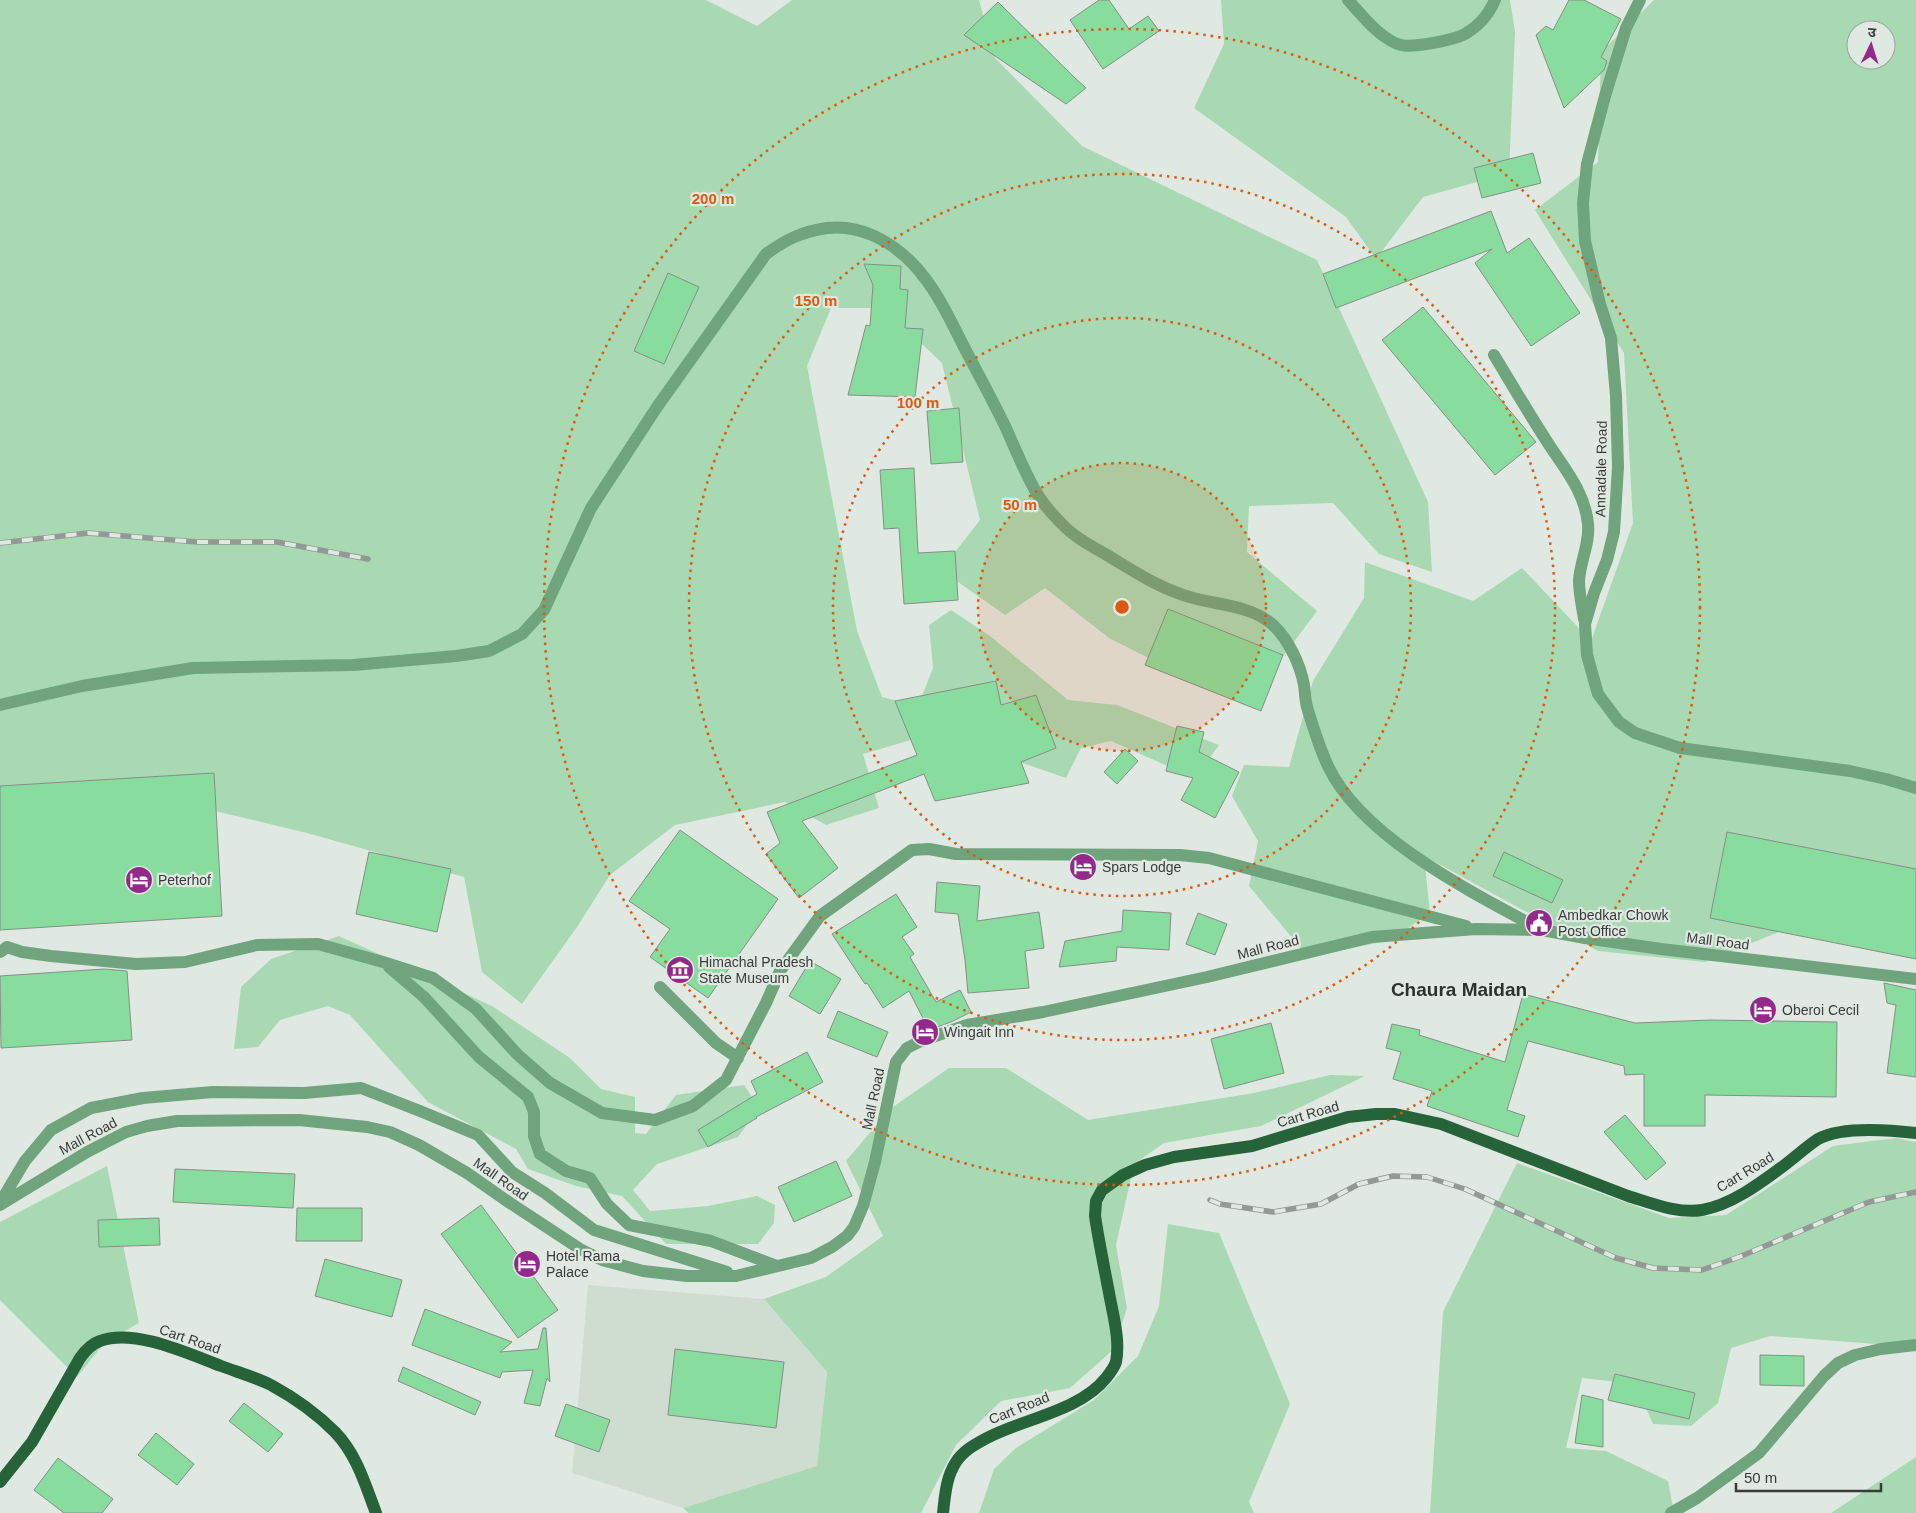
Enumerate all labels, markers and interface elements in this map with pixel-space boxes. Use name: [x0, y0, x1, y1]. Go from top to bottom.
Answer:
north arrow: [1846, 20, 1896, 70]
text: उ: [1867, 24, 1877, 40]
text: 200 m: [692, 190, 734, 207]
text: 150 m: [795, 292, 837, 309]
text: 100 m: [897, 394, 939, 411]
street label: Annadale Road: [1592, 421, 1610, 517]
text: 50 m: [1003, 496, 1037, 513]
centre of rings: [1113, 598, 1131, 616]
hotel icon: Spars Lodge: [1068, 852, 1098, 882]
place label: Spars Lodge: [1102, 859, 1182, 875]
hotel icon: Peterhof: [124, 865, 154, 895]
place label: Peterhof: [158, 872, 211, 888]
place label: Ambedkar Chowk Post Office: [1558, 907, 1669, 939]
public building icon: Ambedkar Chowk Post Office: [1524, 908, 1554, 938]
street label: Mall Road: [1686, 929, 1750, 953]
street label: Mall Road: [1235, 932, 1301, 962]
place label: Himachal Pradesh State Museum: [699, 954, 813, 986]
museum icon: Himachal Pradesh State Museum: [665, 955, 695, 985]
district label: Chaura Maidan: [1391, 979, 1527, 1000]
hotel icon: Oberoi Cecil: [1748, 995, 1778, 1025]
place label: Oberoi Cecil: [1782, 1002, 1859, 1018]
hotel icon: Wingait Inn: [910, 1017, 940, 1047]
place label: Wingait Inn: [944, 1024, 1014, 1040]
street label: Mall Road: [859, 1067, 887, 1131]
street label: Cart Road: [1275, 1098, 1341, 1130]
street label: Mall Road: [56, 1114, 120, 1158]
street label: Cart Road: [1714, 1149, 1776, 1195]
street label: Mall Road: [471, 1154, 531, 1204]
place label: Hotel Rama Palace: [546, 1248, 620, 1280]
hotel icon: Hotel Rama Palace: [512, 1249, 542, 1279]
street label: Cart Road: [157, 1321, 223, 1357]
street label: Cart Road: [986, 1389, 1052, 1427]
scale bar: [1736, 1460, 1881, 1492]
text: 50 m: [1744, 1469, 1777, 1486]

